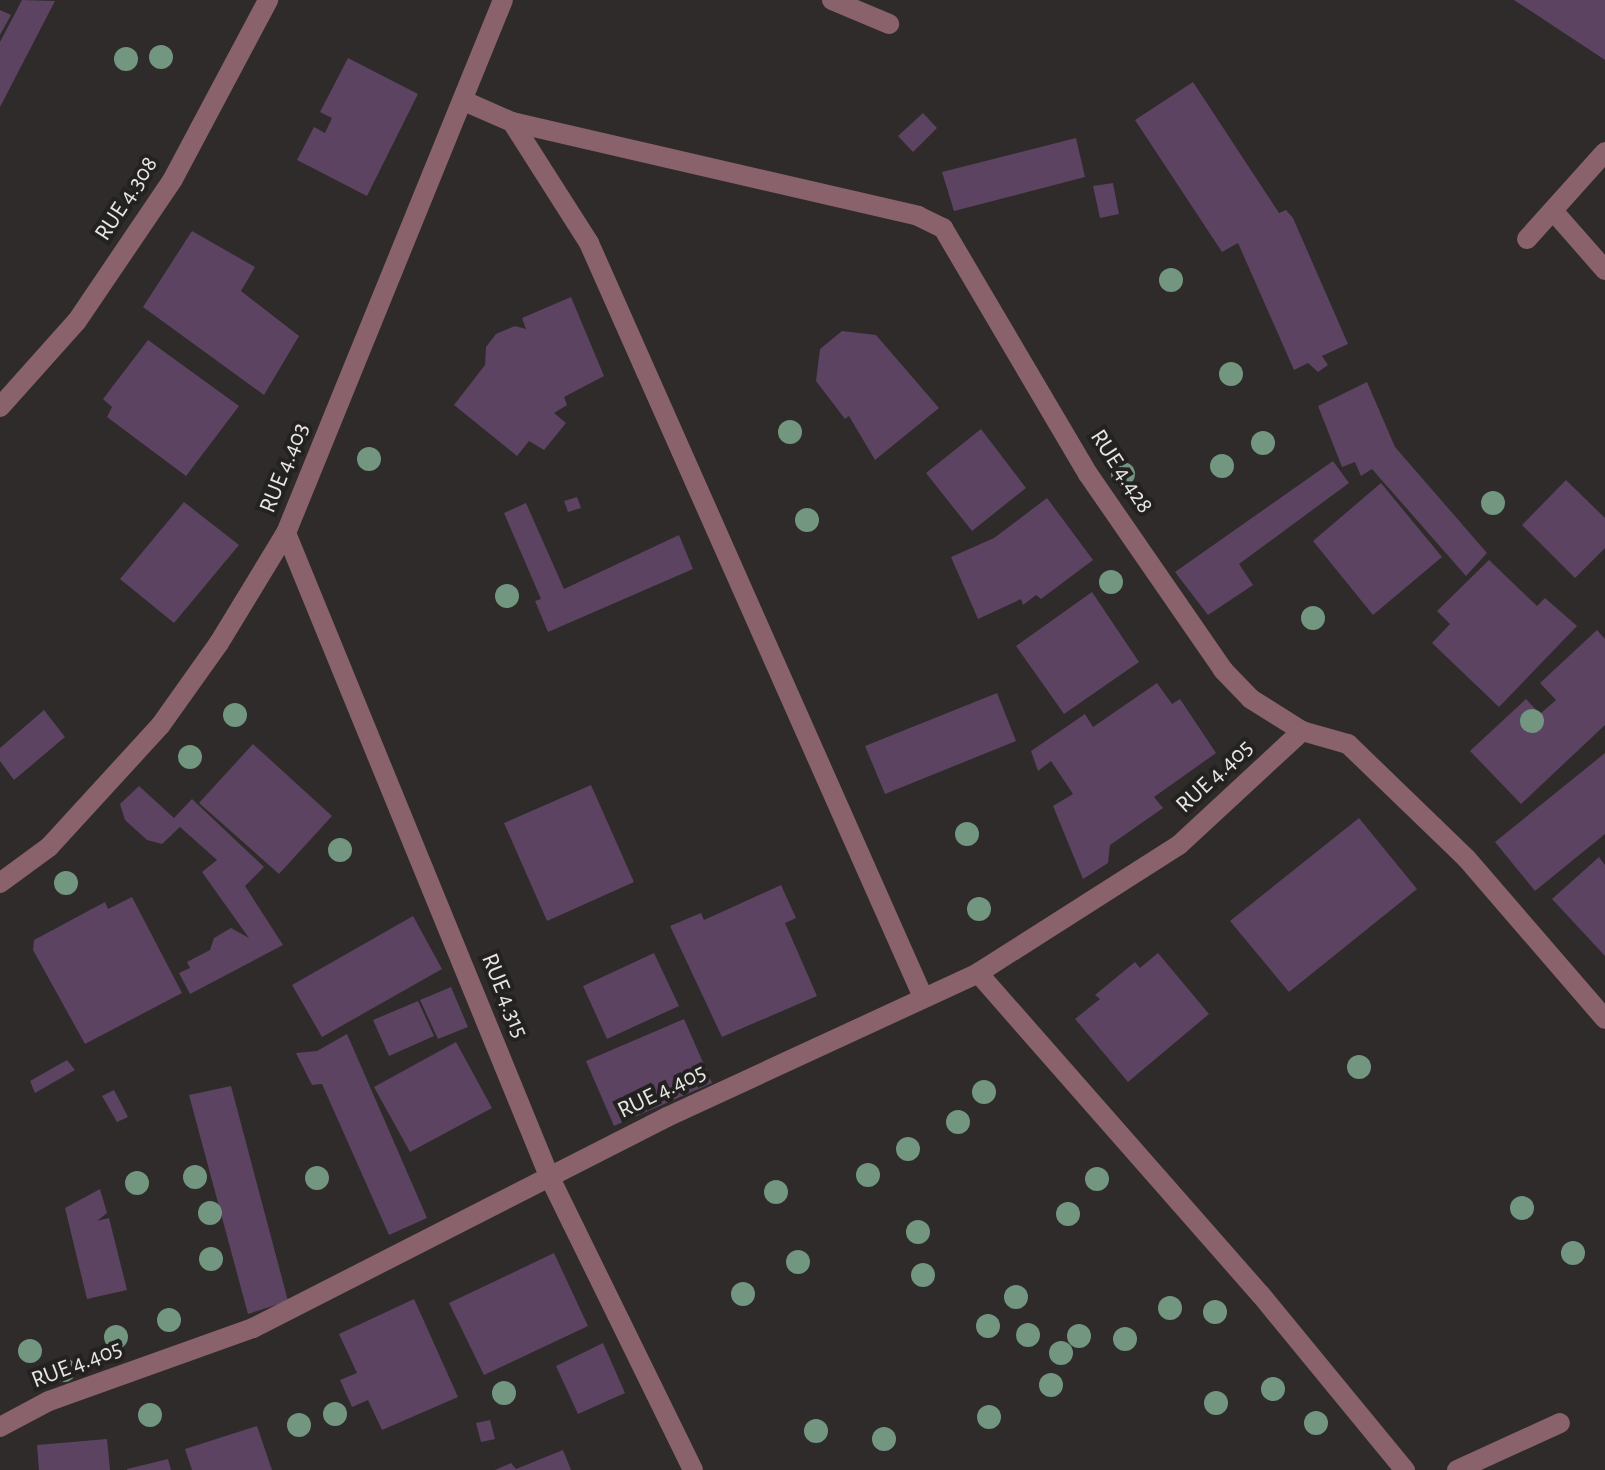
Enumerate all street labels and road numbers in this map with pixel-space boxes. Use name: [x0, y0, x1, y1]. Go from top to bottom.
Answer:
street label: RUE 4.308: [89, 152, 165, 246]
street label: RUE 4.403: [254, 419, 316, 517]
street label: RUE 4.428: [1083, 425, 1159, 519]
street label: RUE 4.405: [1171, 734, 1259, 820]
street label: RUE 4.315: [474, 950, 534, 1042]
street label: RUE 4.405: [613, 1058, 711, 1126]
street label: RUE 4.405: [28, 1335, 126, 1395]

